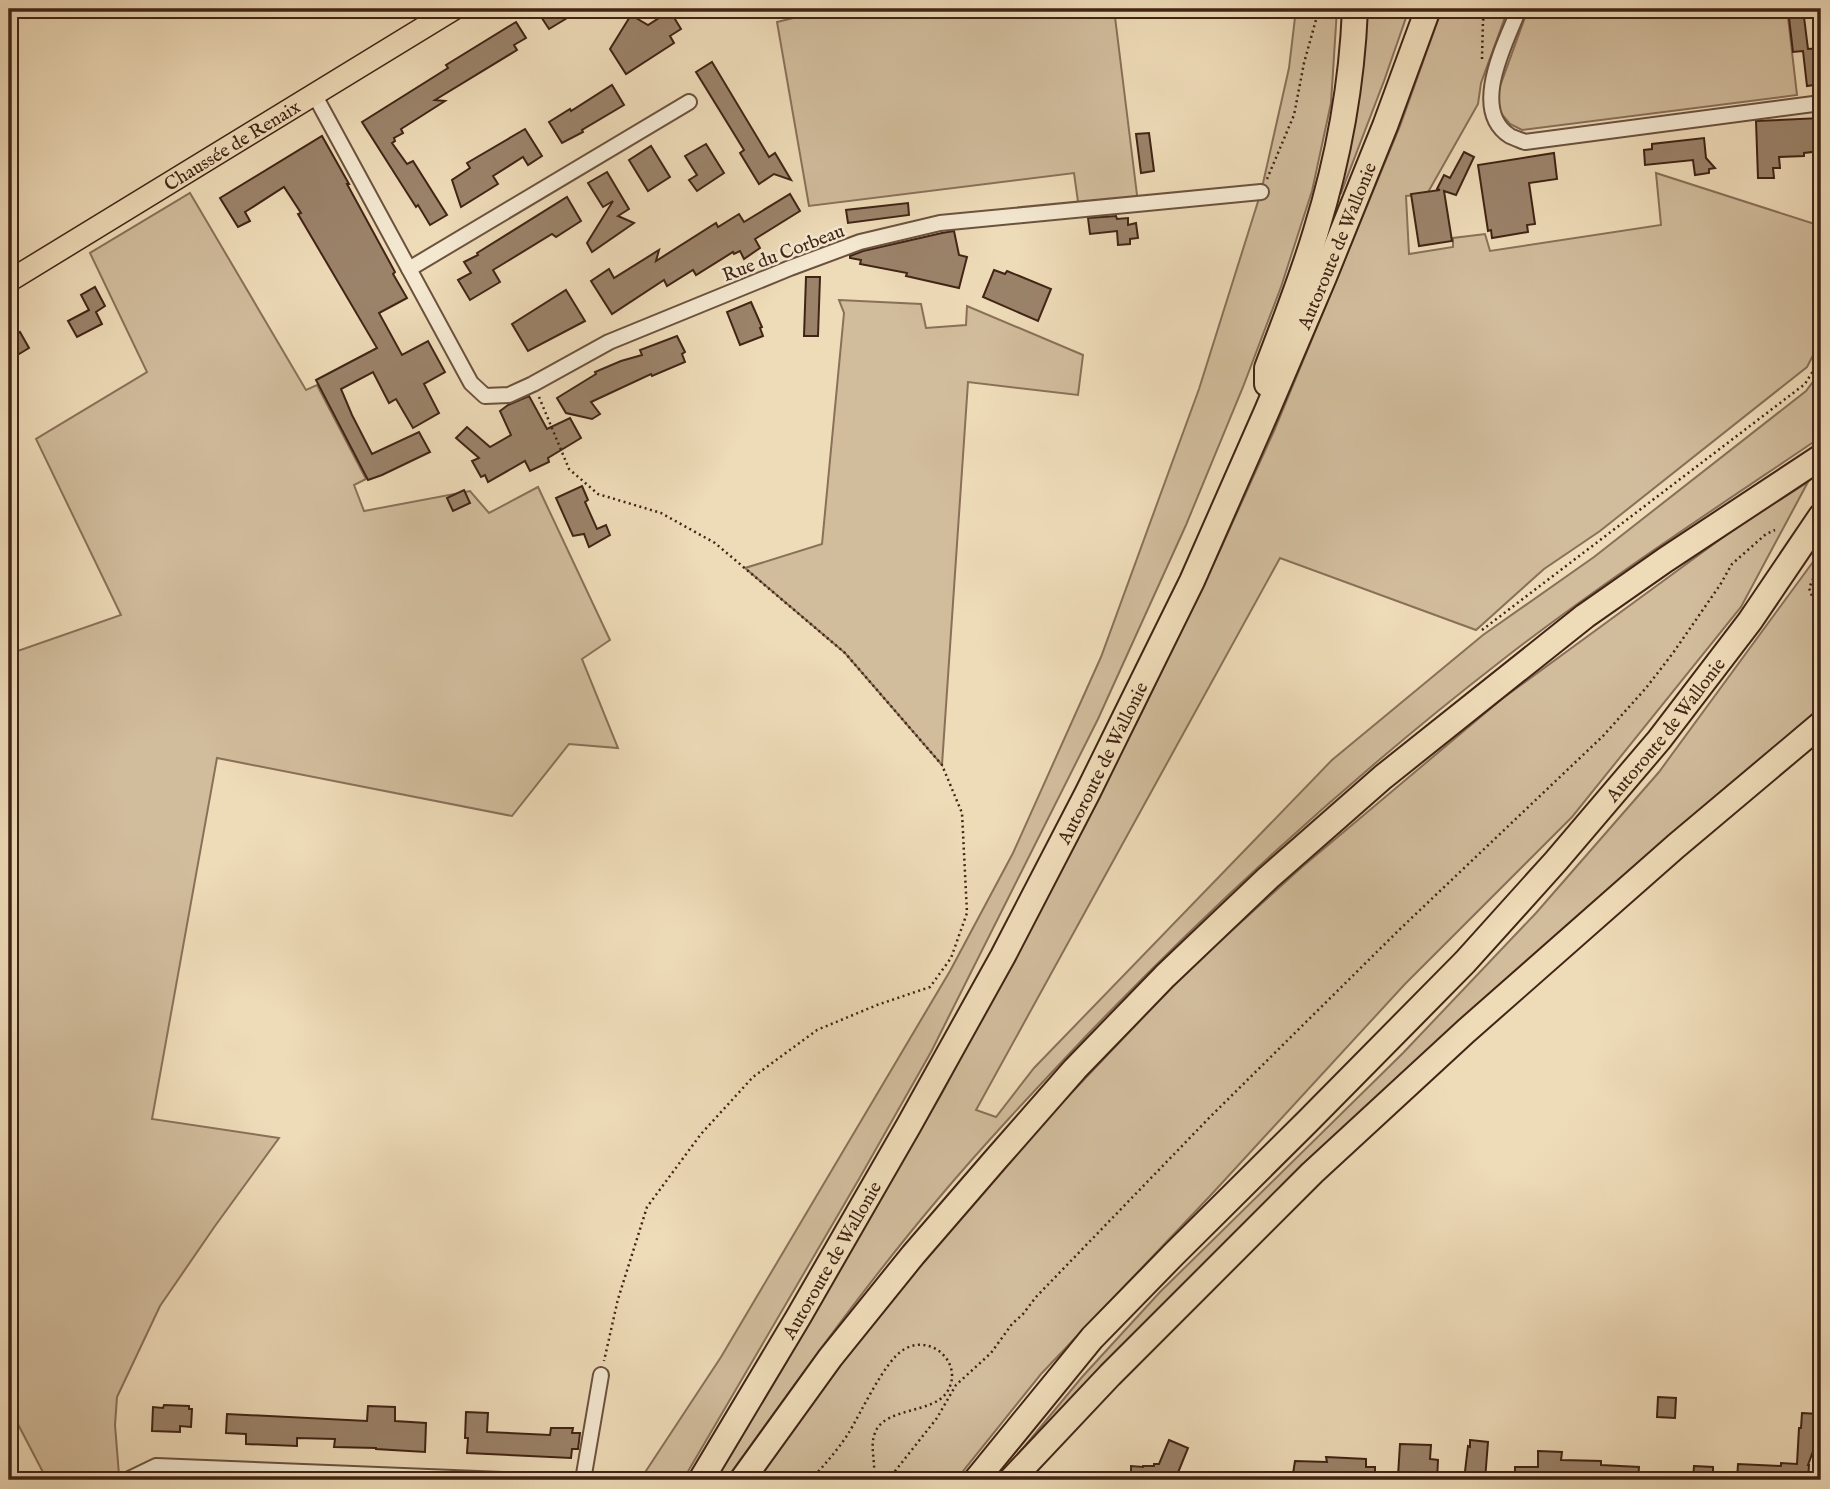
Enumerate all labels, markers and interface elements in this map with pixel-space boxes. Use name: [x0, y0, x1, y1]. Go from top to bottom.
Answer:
street label: Chaussée de Renaix: [160, 96, 305, 197]
street label: Autoroute de Wallonie: [1293, 159, 1383, 334]
street label: Rue du Corbeau: [719, 220, 848, 288]
street label: Autoroute de Wallonie: [1601, 653, 1732, 808]
street label: Autoroute de Wallonie: [1053, 678, 1154, 850]
street label: Autoroute de Wallonie: [777, 1177, 888, 1345]

